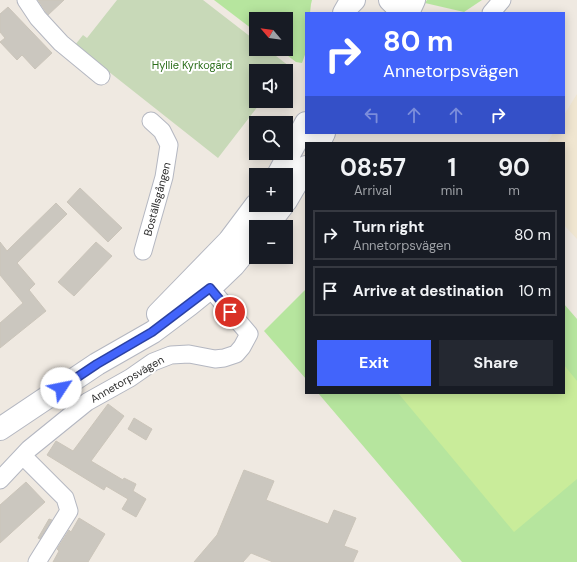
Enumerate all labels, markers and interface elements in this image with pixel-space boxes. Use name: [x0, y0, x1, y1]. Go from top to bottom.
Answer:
north arrow: [249, 12, 293, 56]
map controls: [249, 12, 293, 264]
text: 80 m: [383, 23, 453, 60]
icon: right: [317, 28, 369, 80]
park label: Hyllie Kyrkogård: [152, 58, 232, 72]
text: Annetorpsvägen: [383, 59, 519, 83]
button: sound: [249, 64, 293, 108]
icon: left: [361, 104, 383, 126]
icon: ahead: [403, 104, 425, 126]
icon: ahead: [445, 104, 467, 126]
icon: right: [487, 104, 509, 126]
button: search: [249, 116, 293, 160]
text: 08:57: [340, 152, 406, 183]
text: 1: [447, 152, 456, 183]
text: 90: [498, 152, 530, 183]
street label: Boställsgången: [140, 160, 174, 238]
button: +: [249, 168, 293, 212]
text: Arrival: [354, 182, 392, 199]
text: min: [441, 182, 463, 199]
text: m: [508, 182, 520, 199]
text: Turn right: [353, 217, 424, 237]
button: −: [249, 220, 293, 264]
icon: right: [319, 224, 341, 246]
text: 80 m: [514, 225, 551, 245]
text: Annetorpsvägen: [353, 237, 451, 254]
icon: arrive: [319, 280, 341, 302]
text: Arrive at destination: [353, 281, 504, 301]
text: 10 m: [519, 281, 551, 301]
pin: [213, 295, 247, 329]
icon: arrive: [219, 301, 241, 323]
button: Exit: [317, 340, 431, 386]
button: Share: [439, 340, 553, 386]
street label: Annetorpsvägen: [88, 352, 166, 406]
position arrow: [40, 367, 82, 409]

